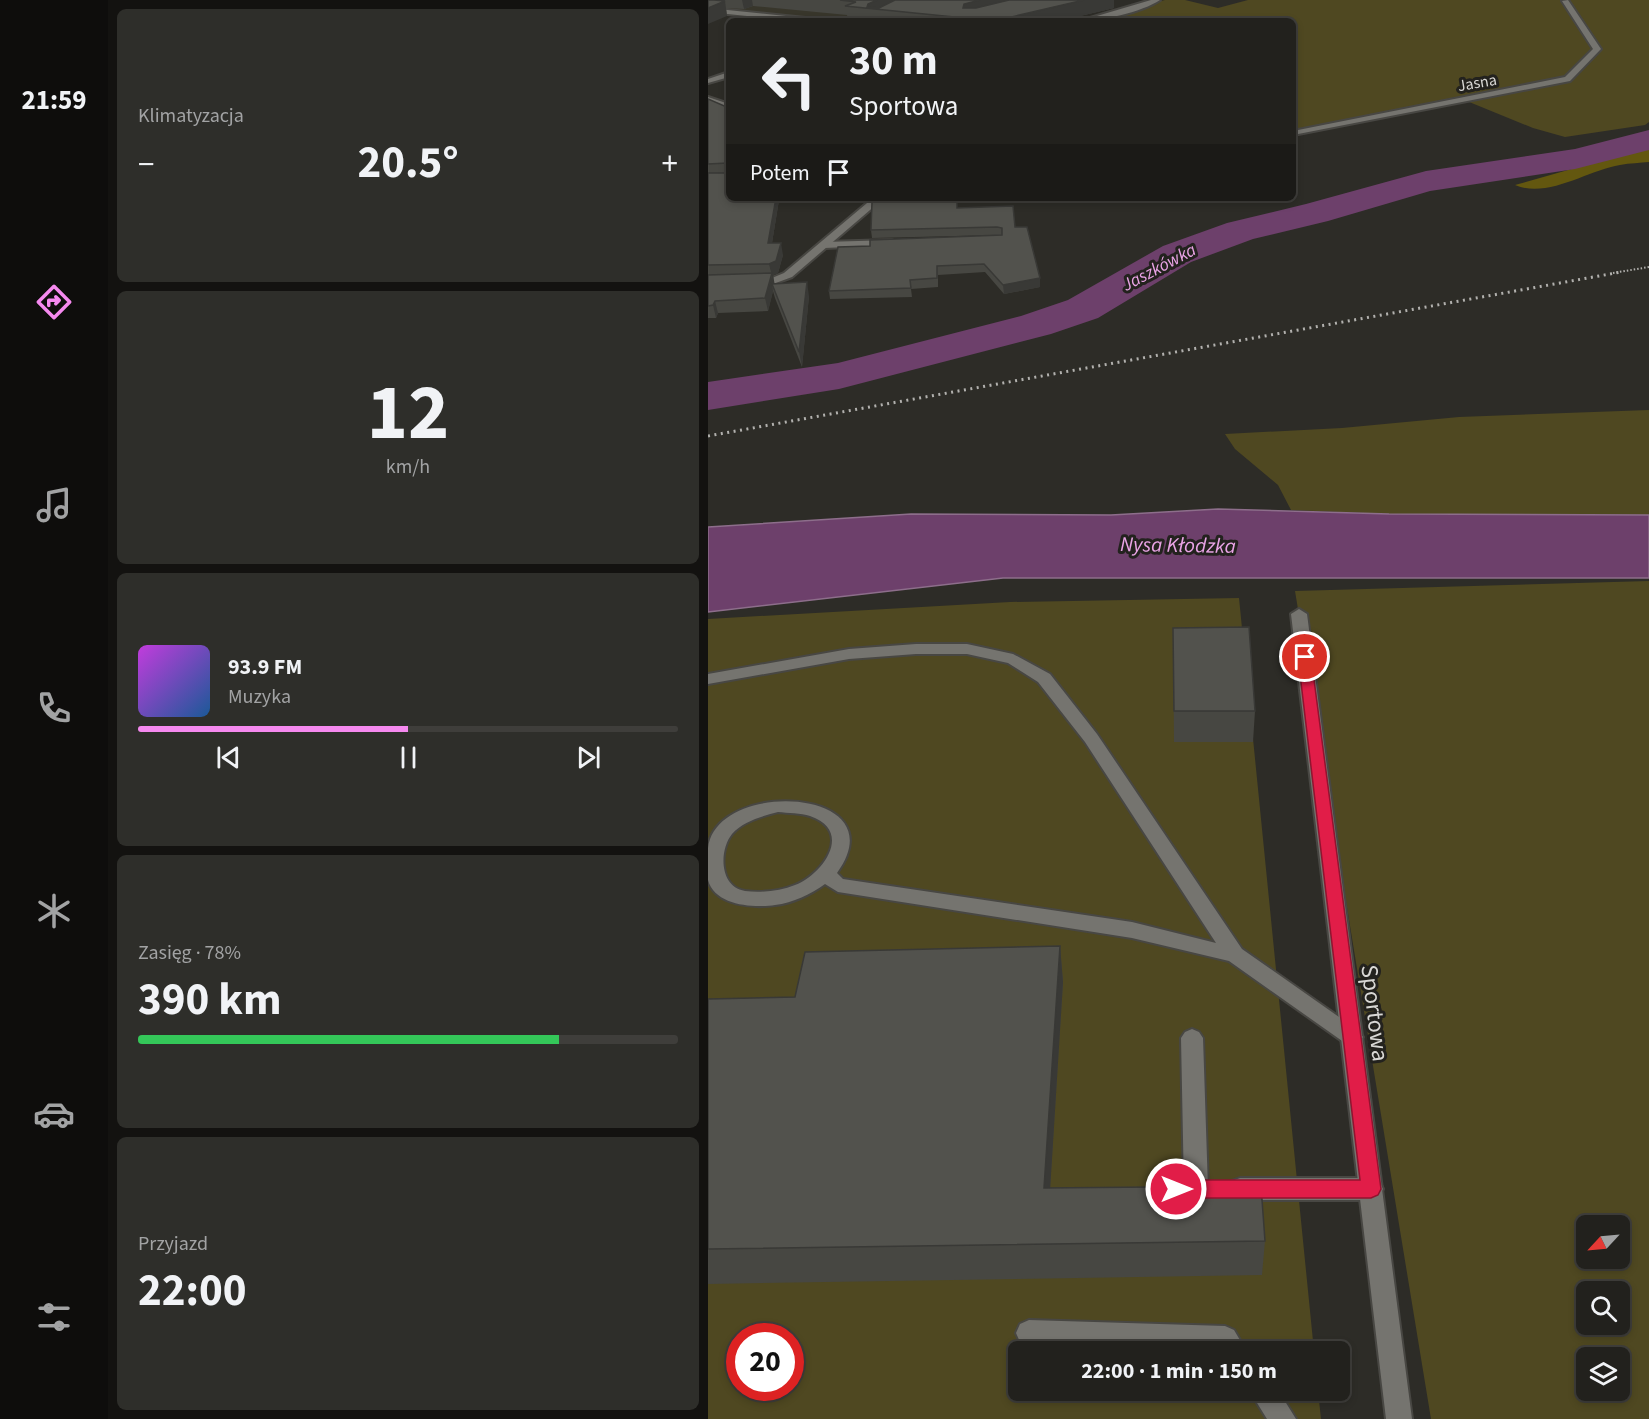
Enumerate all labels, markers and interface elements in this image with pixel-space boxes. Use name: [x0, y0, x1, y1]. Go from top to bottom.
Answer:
text: 30 m: [849, 31, 938, 91]
icon: left: [750, 42, 828, 120]
street label: Jasna: [1456, 69, 1498, 97]
text: 21:59: [21, 81, 87, 120]
text: Sportowa: [849, 87, 958, 126]
text: Klimatyzacja: [138, 102, 244, 130]
text: 20.5°: [357, 131, 459, 195]
text: −: [138, 141, 154, 188]
text: +: [662, 141, 678, 188]
icon: arrive: [822, 156, 855, 189]
text: Potem: [750, 157, 810, 189]
water label: Jaszkówka: [1117, 237, 1201, 298]
icon: directions: [33, 281, 75, 323]
text: 12: [367, 358, 449, 469]
text: km/h: [386, 453, 430, 481]
icon: music: [33, 484, 75, 526]
water label: Nysa Kłodzka: [1120, 529, 1236, 561]
pin: [1279, 631, 1330, 682]
icon: arrive: [1288, 640, 1321, 673]
text: 93.9 FM: [228, 651, 302, 683]
text: Muzyka: [228, 683, 291, 711]
icon: phone: [33, 687, 75, 729]
icon: previous: [212, 741, 245, 774]
icon: pause: [392, 741, 425, 774]
icon: next: [572, 741, 605, 774]
icon: climate: [33, 890, 75, 932]
text: Zasięg · 78%: [138, 939, 241, 967]
street label: Sportowa: [1351, 963, 1398, 1063]
text: 390 km: [138, 968, 282, 1032]
icon: car: [33, 1093, 75, 1135]
position arrow: [1144, 1157, 1208, 1221]
north arrow: [1576, 1215, 1630, 1269]
map controls: [1576, 1215, 1630, 1401]
text: Przyjazd: [138, 1230, 208, 1258]
text: 22:00: [138, 1259, 247, 1323]
button: search: [1576, 1281, 1630, 1335]
icon: filters: [33, 1296, 75, 1338]
speed limit sign: 20: [726, 1323, 804, 1401]
button: layers: [1576, 1347, 1630, 1401]
text: 22:00 · 1 min · 150 m: [1081, 1355, 1277, 1387]

